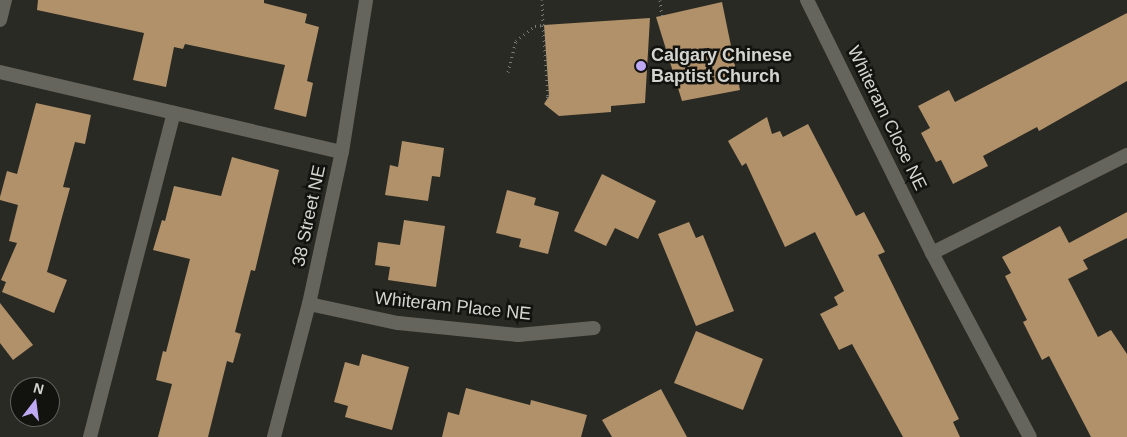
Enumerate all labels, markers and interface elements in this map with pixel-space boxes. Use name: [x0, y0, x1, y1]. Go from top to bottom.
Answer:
street label: Whiteram Close NE: [843, 42, 931, 194]
place label: Calgary Chinese Baptist Church: [651, 45, 792, 88]
marker: Calgary Chinese Baptist Church: [635, 60, 647, 72]
street label: 38 Street NE: [288, 163, 330, 269]
street label: Whiteram Place NE: [374, 287, 532, 325]
north arrow: [10, 377, 60, 427]
text: N: [32, 379, 46, 398]

